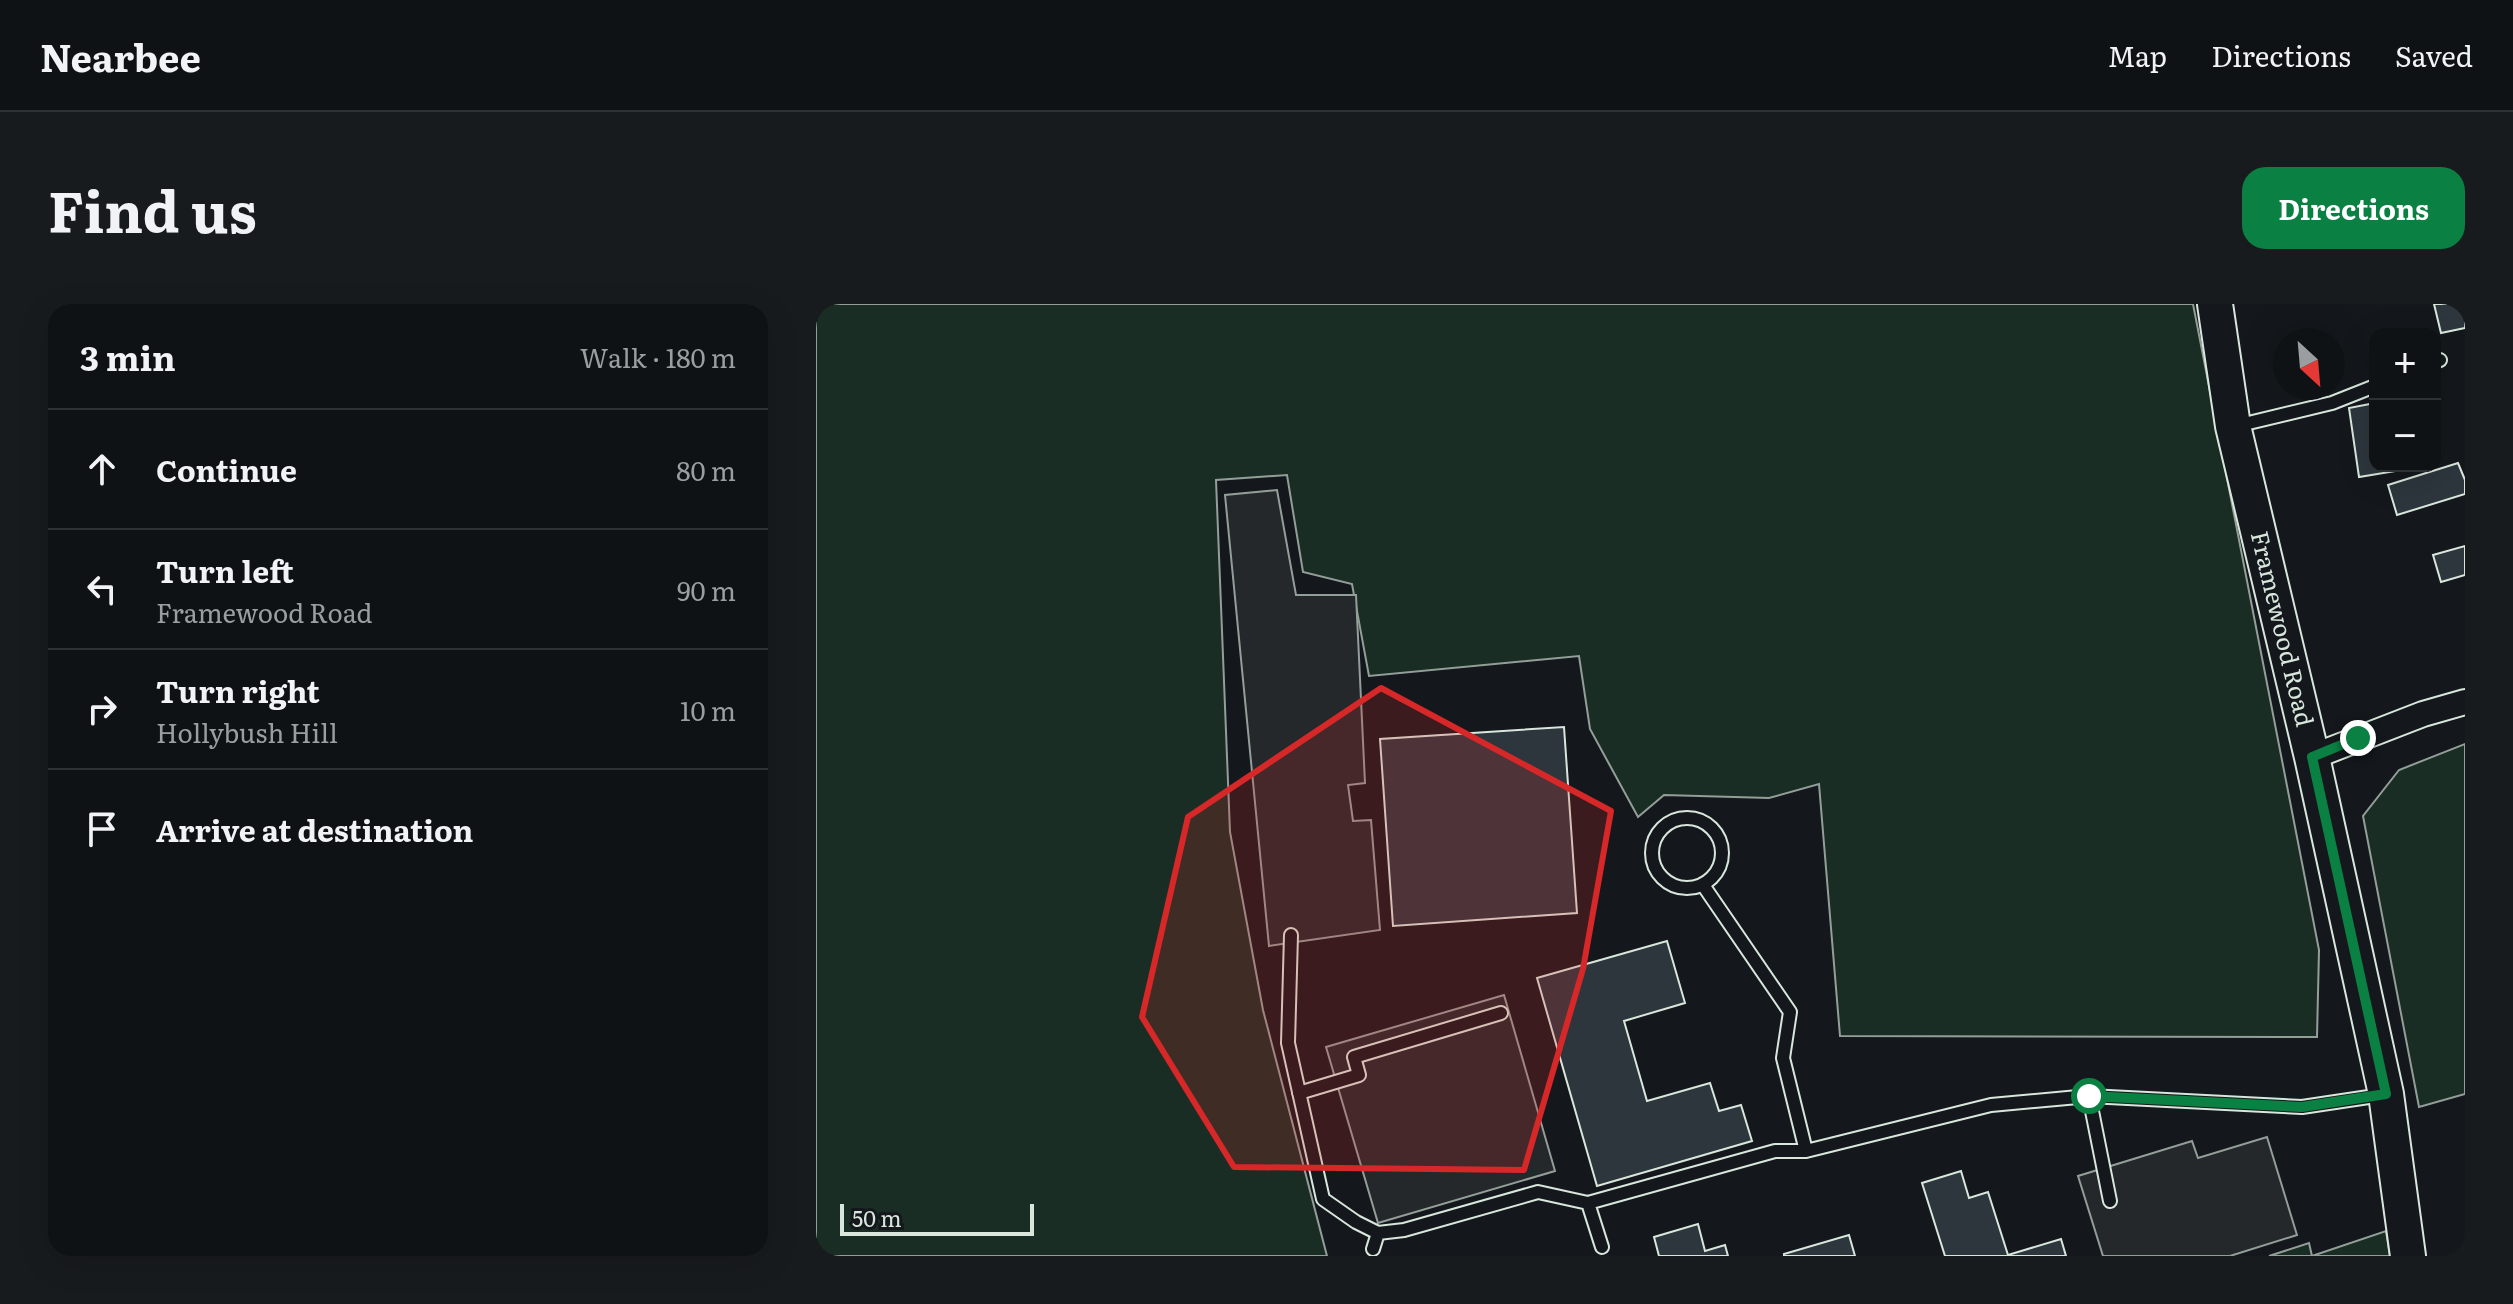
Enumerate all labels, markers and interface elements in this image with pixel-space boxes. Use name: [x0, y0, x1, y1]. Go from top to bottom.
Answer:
text: Nearbee: [40, 27, 201, 84]
text: Map: [2108, 34, 2167, 76]
text: Directions: [2211, 34, 2351, 76]
text: Saved: [2395, 34, 2473, 76]
text: Find us: [48, 167, 257, 250]
button: Directions: [2242, 167, 2465, 249]
north arrow: [2273, 328, 2345, 400]
map controls: [2369, 328, 2441, 472]
button: +: [2369, 328, 2441, 400]
text: 3 min: [80, 331, 176, 381]
text: Walk · 180 m: [580, 337, 736, 376]
button: −: [2369, 400, 2441, 472]
icon: ahead: [80, 447, 124, 491]
text: Continue: [156, 447, 297, 491]
text: 80 m: [676, 450, 736, 489]
street label: Framewood Road: [2244, 527, 2324, 730]
text: Turn left: [156, 548, 294, 592]
icon: left: [80, 567, 124, 611]
text: 90 m: [677, 570, 736, 609]
text: Framewood Road: [156, 592, 372, 631]
text: Turn right: [156, 668, 320, 712]
icon: right: [80, 687, 124, 731]
text: 10 m: [680, 690, 736, 729]
text: Hollybush Hill: [156, 712, 338, 751]
route end: [2340, 720, 2376, 756]
icon: arrive: [80, 807, 124, 851]
text: Arrive at destination: [156, 807, 473, 851]
route start: [2071, 1078, 2107, 1114]
scale bar: [840, 1200, 1034, 1236]
text: 50 m: [852, 1201, 902, 1234]

